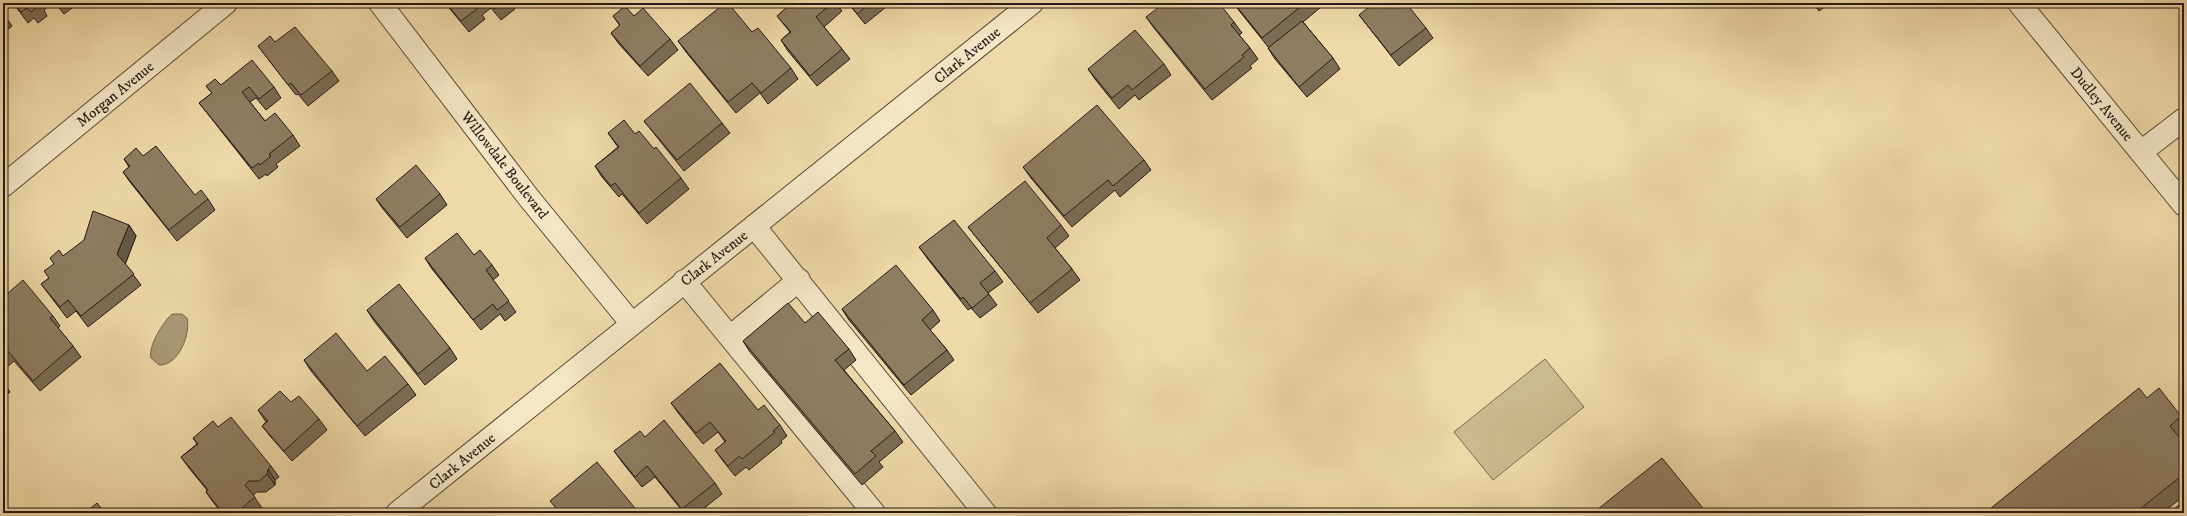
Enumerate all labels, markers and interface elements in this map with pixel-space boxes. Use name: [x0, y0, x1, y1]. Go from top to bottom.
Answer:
street label: Clark Avenue: [930, 23, 1004, 88]
street label: Morgan Avenue: [73, 57, 158, 131]
street label: Dudley Avenue: [2066, 63, 2137, 145]
street label: Willowdale Boulevard: [456, 107, 553, 223]
street label: Clark Avenue: [677, 226, 752, 291]
street label: Clark Avenue: [425, 429, 499, 494]

